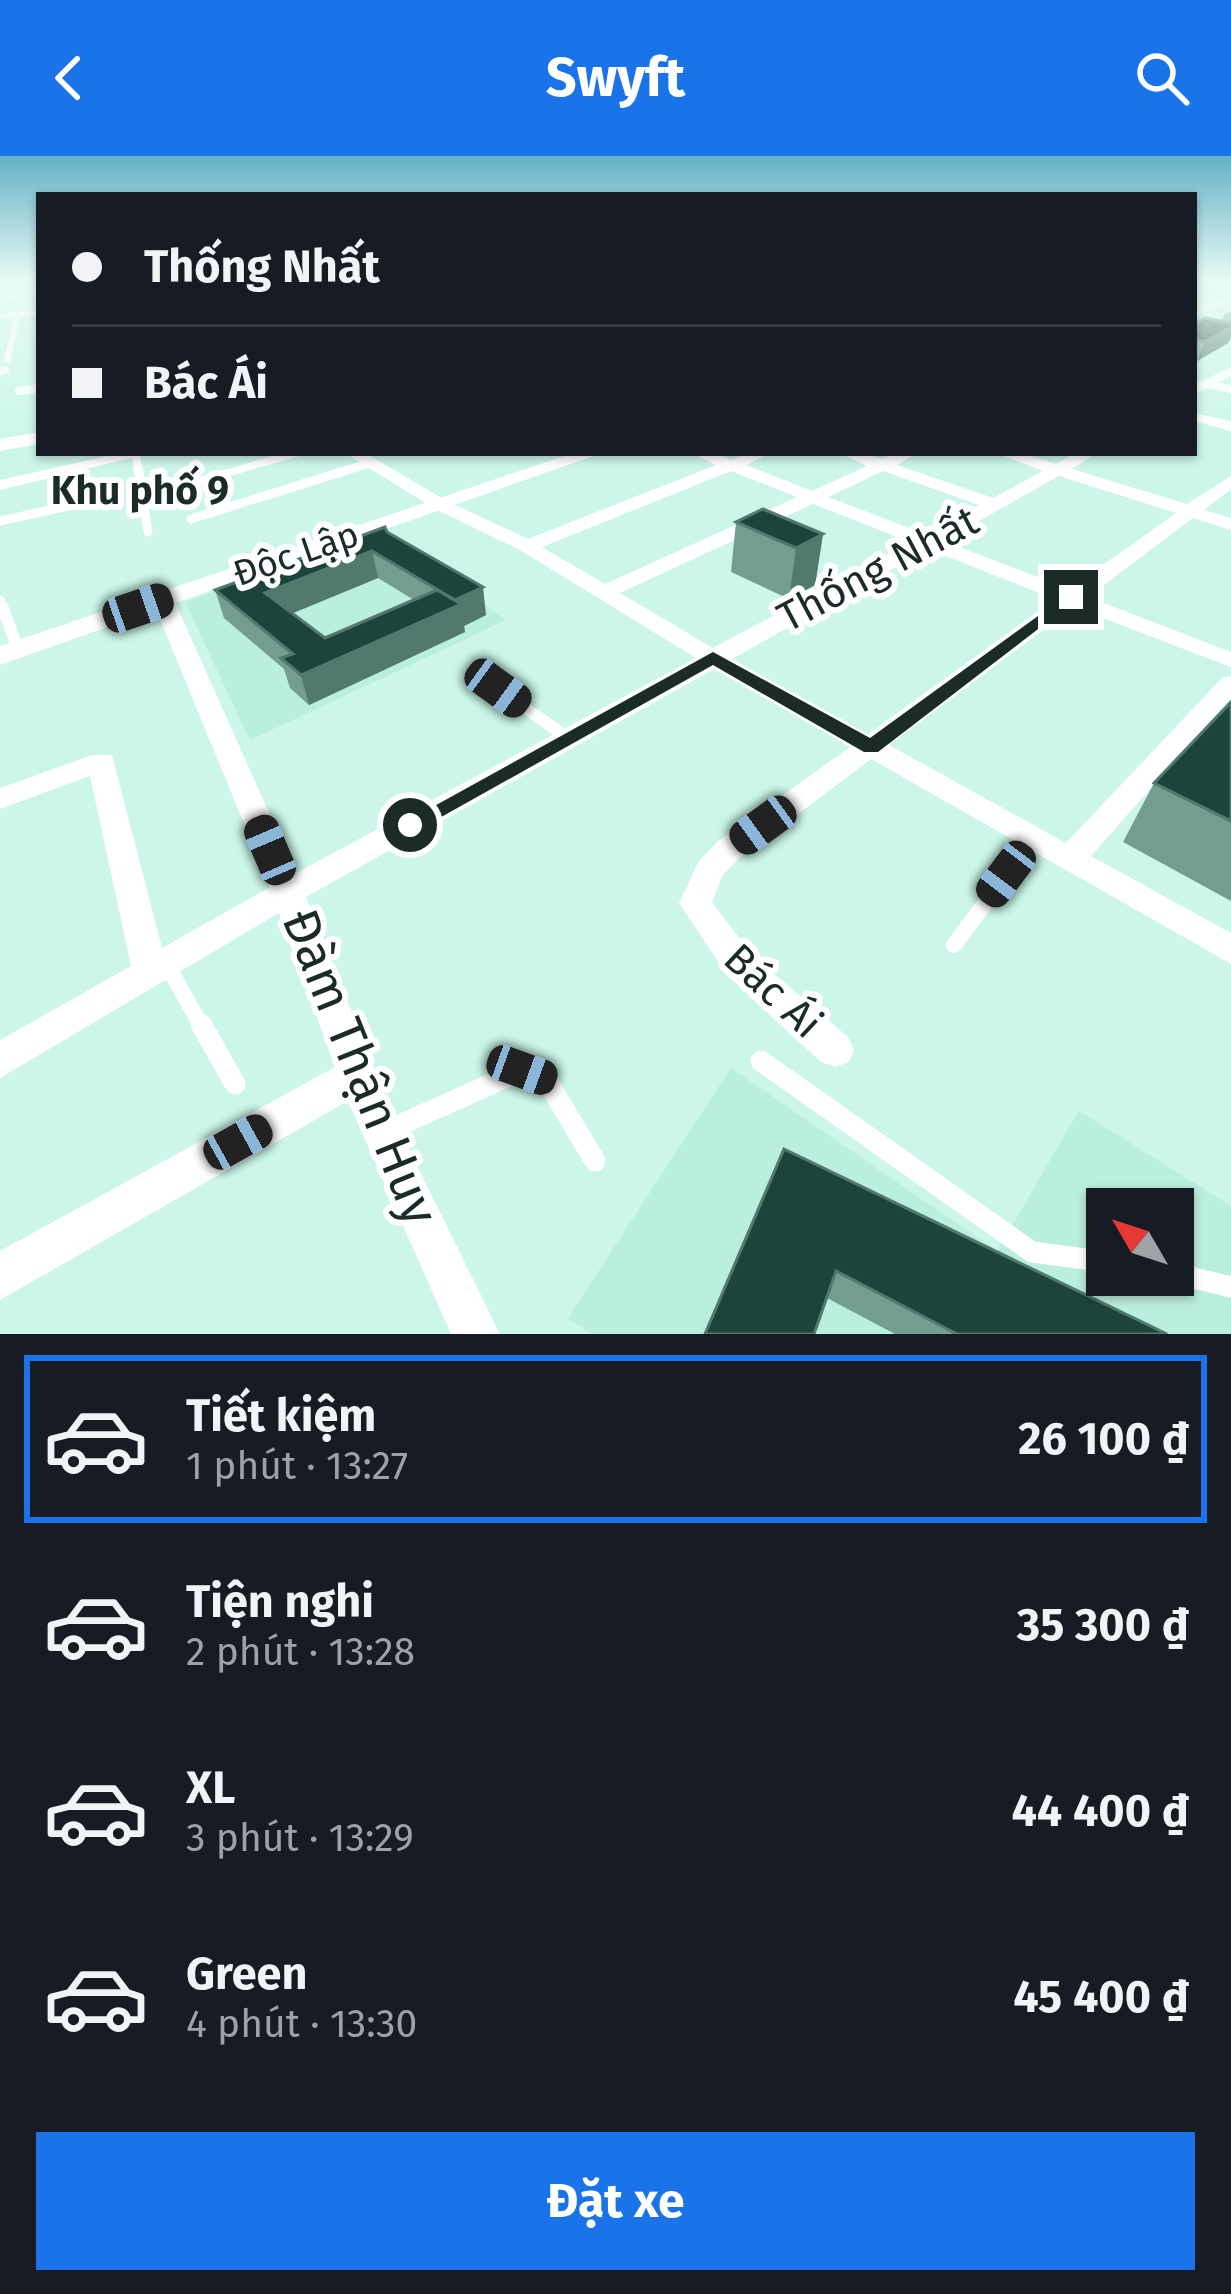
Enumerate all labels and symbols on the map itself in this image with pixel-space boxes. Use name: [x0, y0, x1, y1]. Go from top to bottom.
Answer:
district label: Khu phố 9: [51, 465, 229, 514]
street label: Thống Nhất: [769, 495, 987, 643]
street label: Độc Lập: [227, 512, 365, 596]
route end: [1044, 570, 1098, 624]
car: [98, 579, 178, 637]
car: [458, 652, 538, 724]
car: [723, 789, 803, 861]
route start: [383, 798, 437, 852]
car: [239, 810, 301, 890]
car: [970, 834, 1042, 914]
street label: Đàm Thận Huy: [269, 900, 451, 1234]
street label: Bác Ái: [714, 933, 832, 1049]
car: [482, 1041, 562, 1099]
car: [198, 1109, 278, 1175]
north arrow: [1086, 1188, 1194, 1296]

